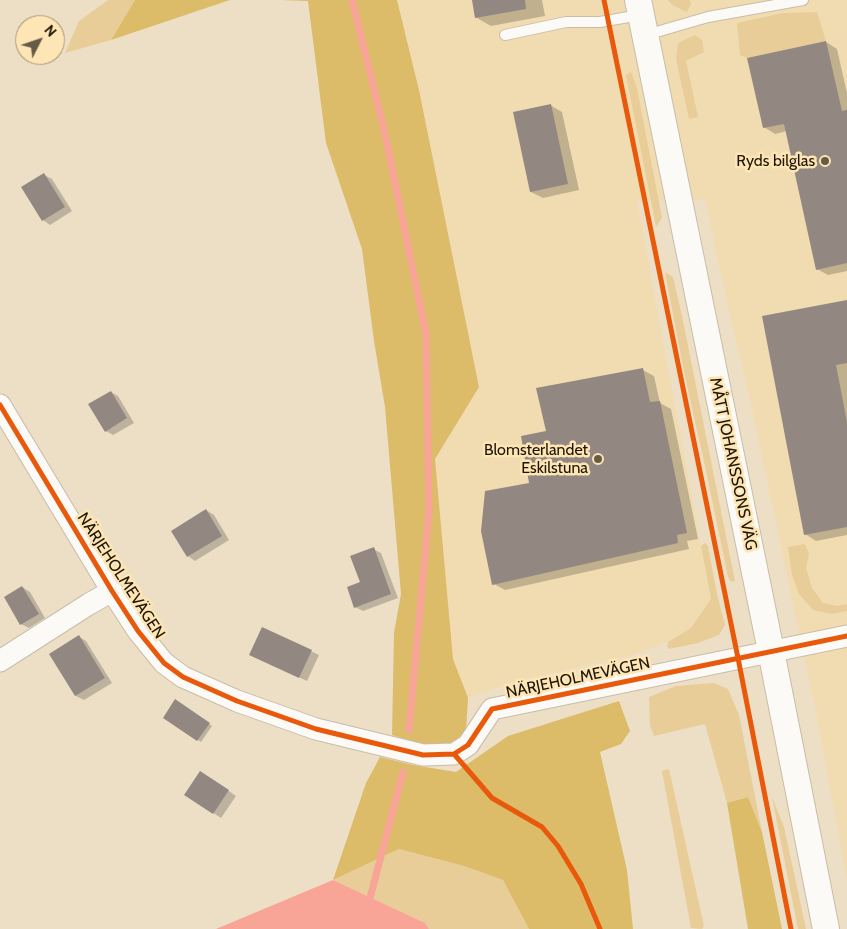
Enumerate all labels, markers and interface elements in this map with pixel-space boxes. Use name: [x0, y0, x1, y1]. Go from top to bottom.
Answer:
north arrow: [15, 15, 65, 65]
text: N: [41, 21, 61, 40]
place label: Ryds bilglas: [736, 151, 815, 171]
marker: Ryds bilglas: [819, 155, 831, 167]
street label: MÅTT JOHANSSONS VÄG: [705, 376, 761, 552]
place label: Blomsterlandet Eskilstuna: [484, 440, 588, 478]
marker: Blomsterlandet Eskilstuna: [592, 453, 604, 465]
street label: NÄRJEHOLMEVÄGEN: [73, 509, 169, 643]
street label: NÄRJEHOLMEVÄGEN: [504, 653, 652, 703]

